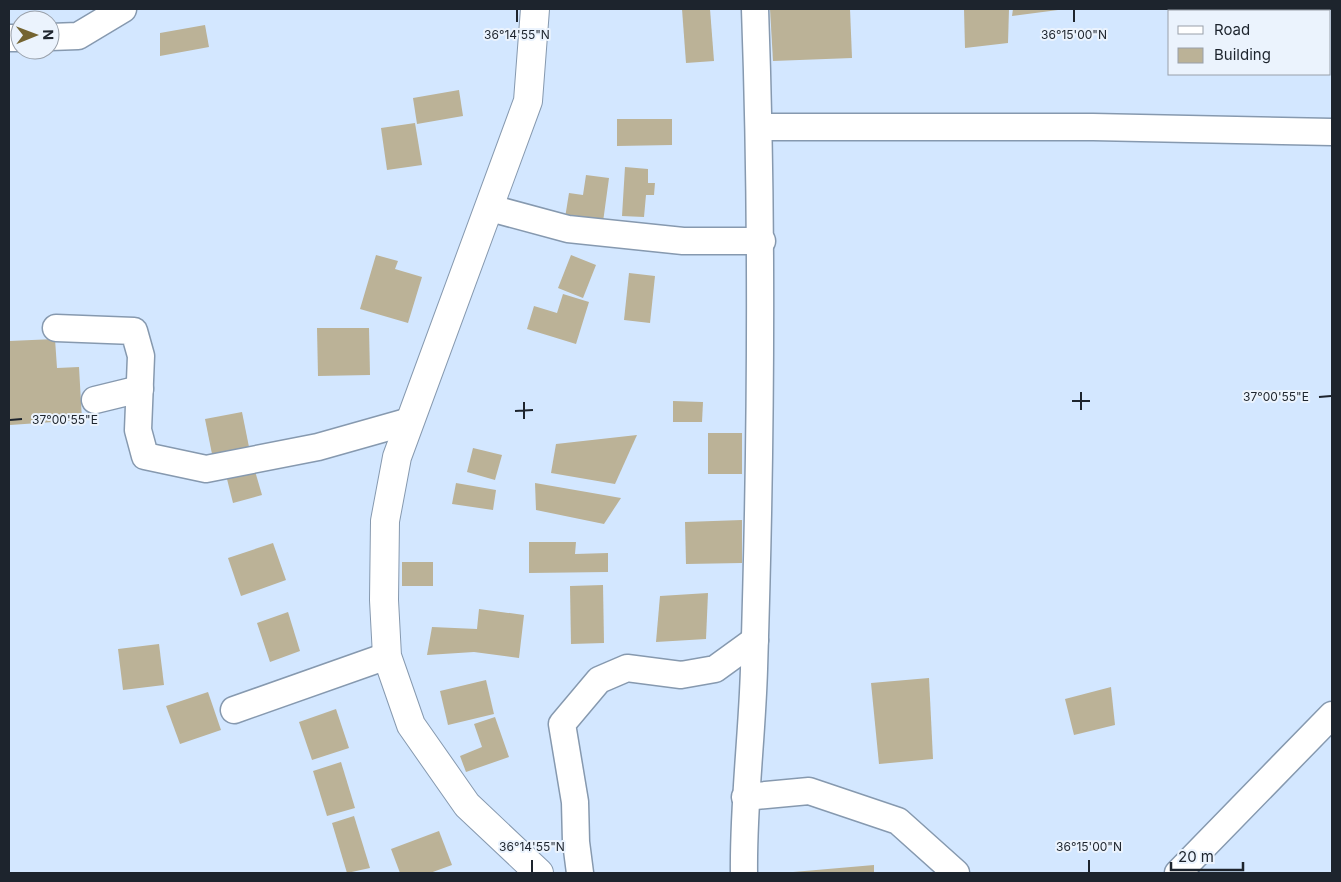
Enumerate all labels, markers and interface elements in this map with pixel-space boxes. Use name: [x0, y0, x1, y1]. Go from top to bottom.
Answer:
north arrow: [10, 10, 60, 60]
legend: [1168, 10, 1331, 75]
text: Road: [1214, 20, 1250, 39]
text: 36°14'55"N: [484, 27, 550, 42]
text: 36°15'00"N: [1041, 27, 1107, 42]
text: N: [40, 29, 57, 40]
text: Building: [1214, 45, 1271, 64]
text: 37°00'55"E: [1243, 389, 1309, 404]
text: 37°00'55"E: [32, 412, 98, 427]
text: 36°14'55"N: [499, 839, 565, 854]
text: 36°15'00"N: [1056, 839, 1122, 854]
scale bar: [1171, 840, 1244, 872]
text: 20 m: [1178, 847, 1214, 866]

